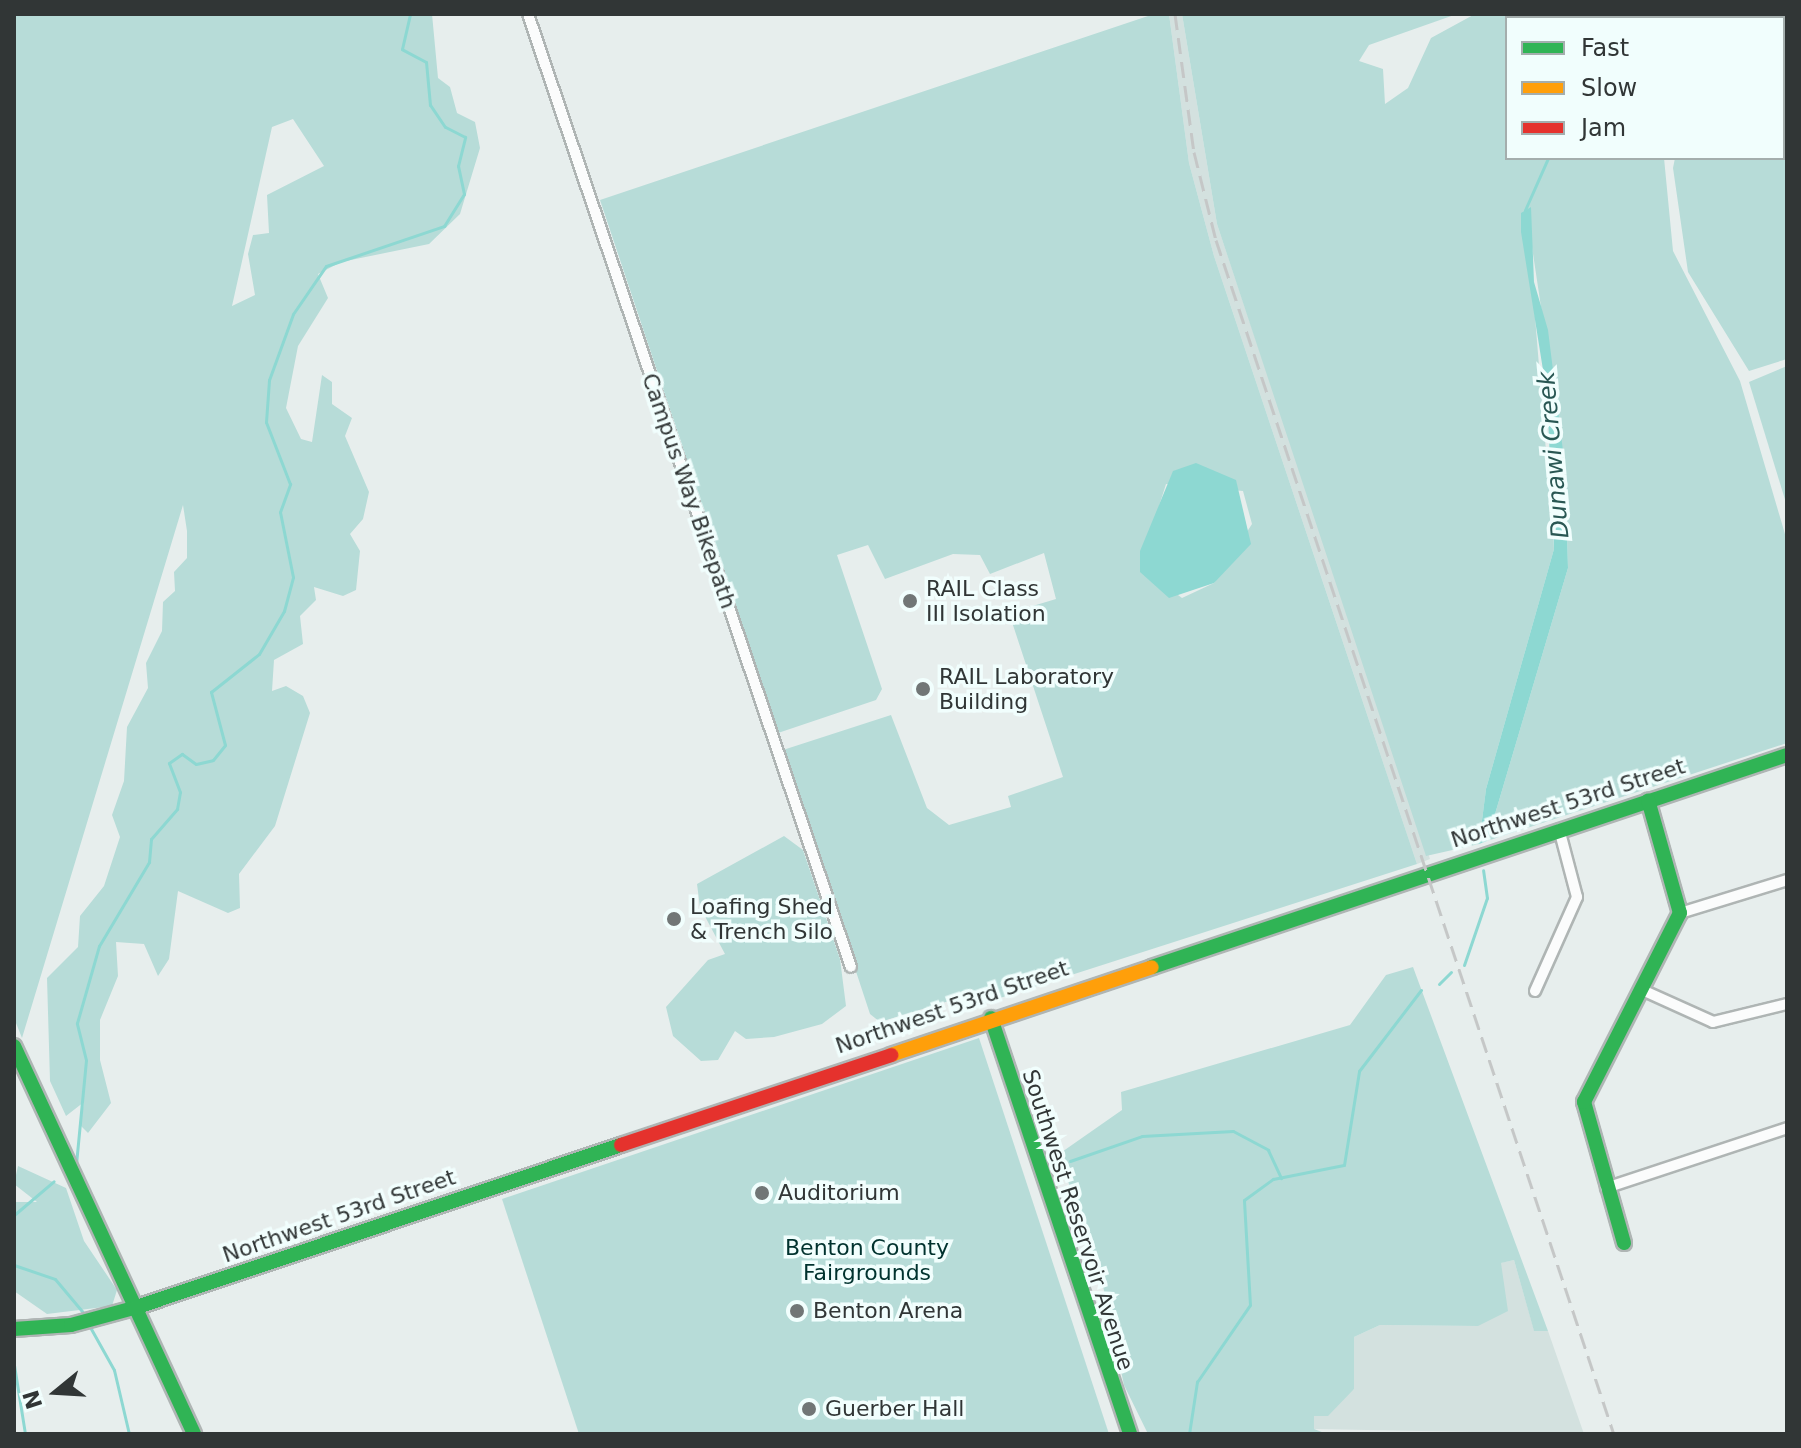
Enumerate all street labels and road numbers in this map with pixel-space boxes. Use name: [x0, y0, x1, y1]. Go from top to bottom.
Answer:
street label: Campus Way Bikepath: [636, 370, 742, 612]
street label: Northwest 53rd Street: [1448, 753, 1688, 853]
street label: Northwest 53rd Street: [832, 955, 1072, 1059]
street label: Southwest Reservoir Avenue: [1017, 1066, 1139, 1374]
street label: Northwest 53rd Street: [219, 1164, 459, 1268]

